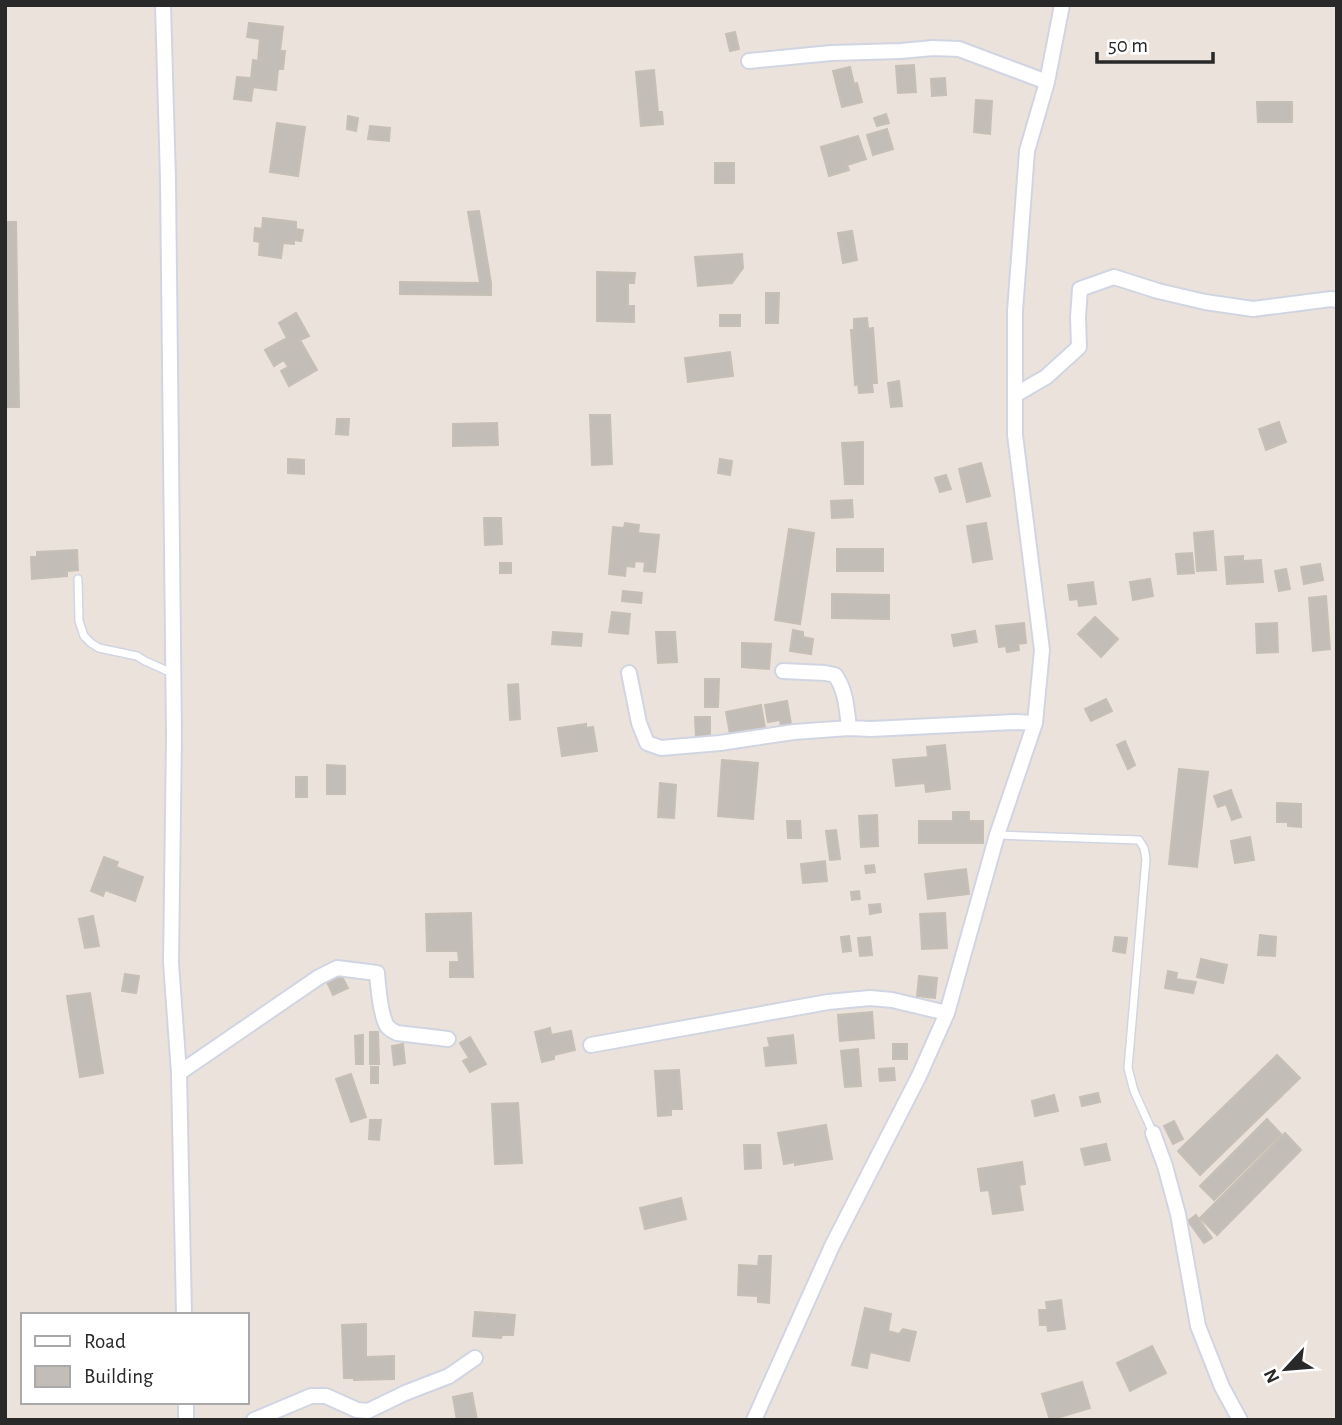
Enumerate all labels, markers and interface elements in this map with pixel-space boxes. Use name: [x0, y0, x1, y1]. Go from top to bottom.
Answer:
scale bar: [1097, 21, 1212, 65]
text: 50 m: [1108, 35, 1148, 56]
legend: [21, 1313, 248, 1404]
text: Road: [84, 1331, 126, 1352]
north arrow: [1251, 1334, 1321, 1404]
text: Building: [84, 1366, 154, 1387]
text: N: [1261, 1366, 1284, 1386]

